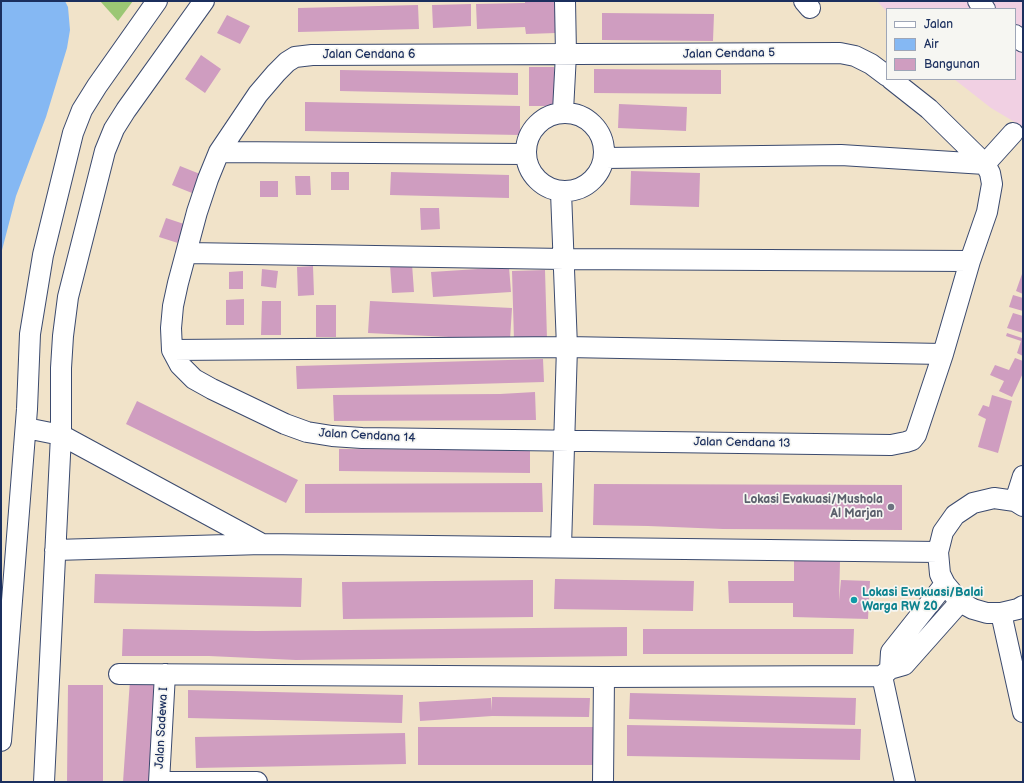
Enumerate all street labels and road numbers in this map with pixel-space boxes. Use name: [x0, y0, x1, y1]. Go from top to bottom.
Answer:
street label: Jalan Cendana 5: [683, 46, 775, 62]
street label: Jalan Cendana 6: [323, 48, 415, 62]
street label: Jalan Cendana 14: [318, 426, 416, 446]
street label: Jalan Cendana 13: [693, 435, 791, 451]
street label: Jalan Sadewa I: [153, 687, 171, 769]

